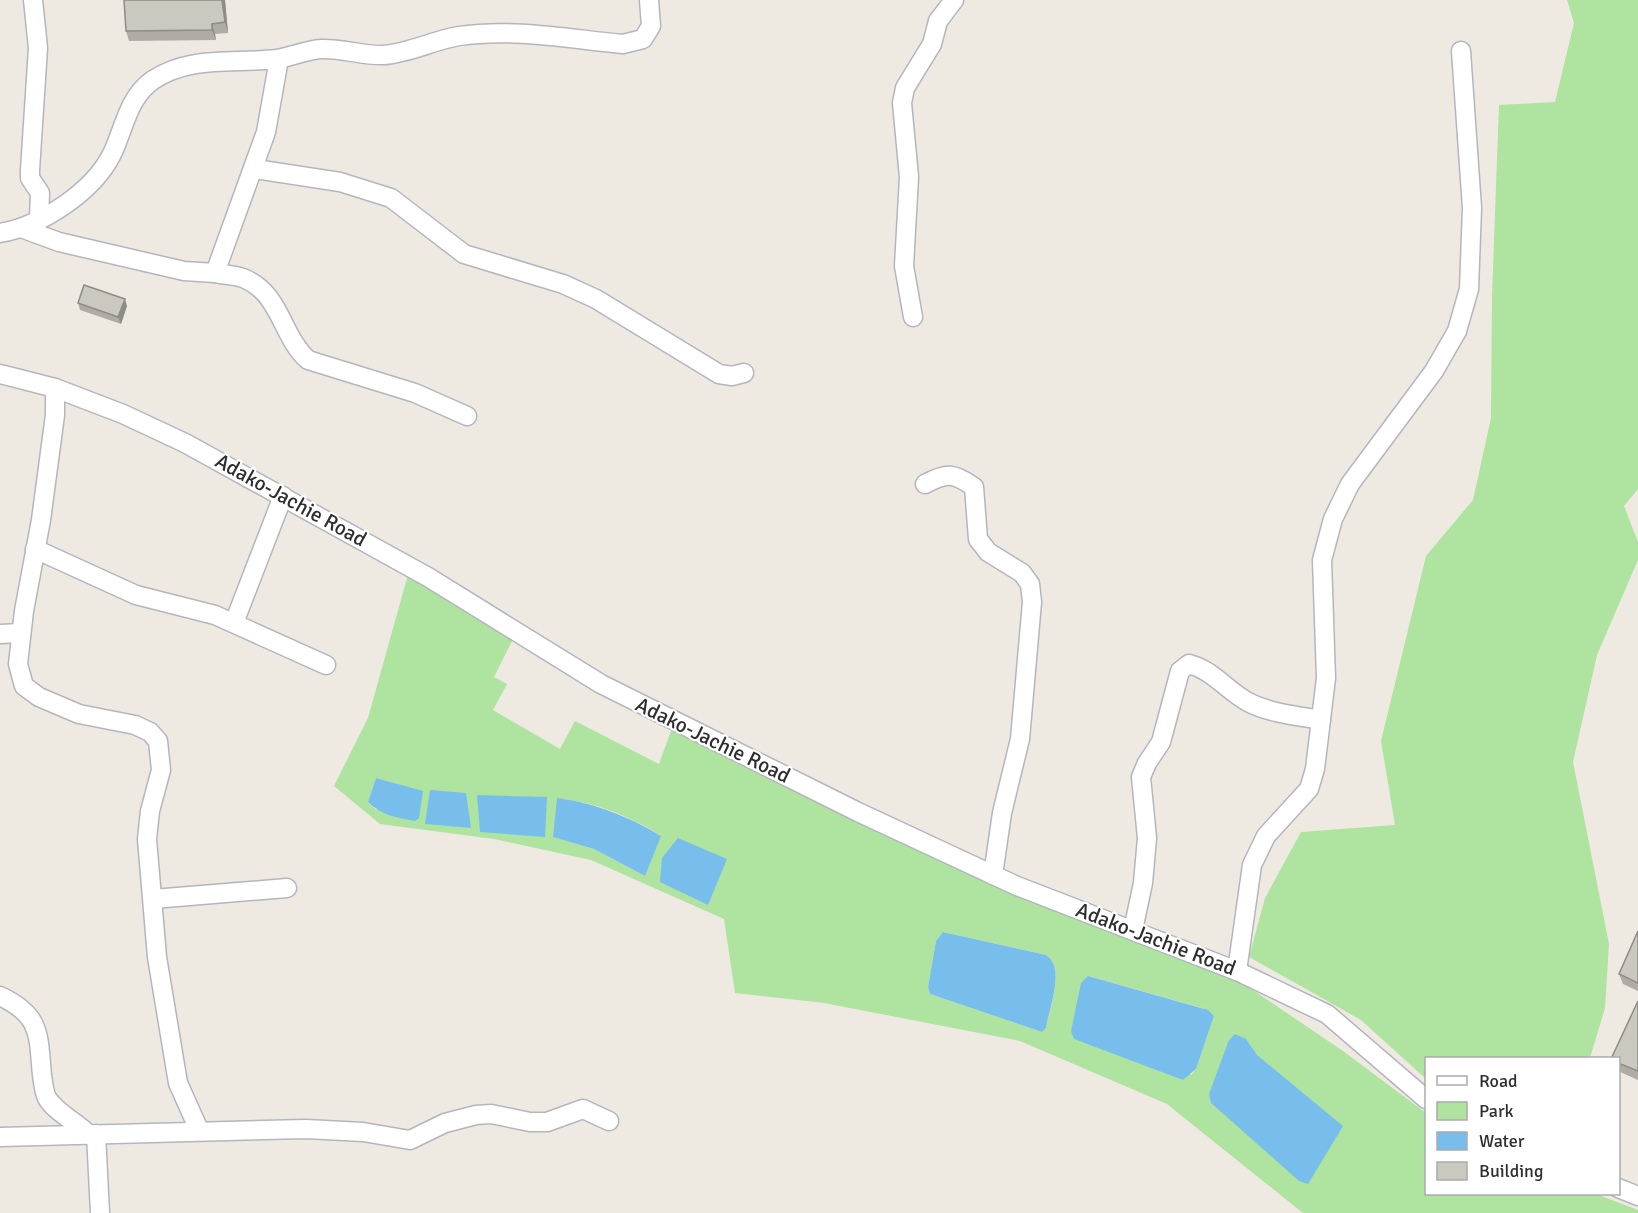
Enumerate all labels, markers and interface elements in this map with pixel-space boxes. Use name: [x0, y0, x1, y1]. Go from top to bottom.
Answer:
street label: Adako-Jachie Road: [211, 448, 371, 552]
street label: Adako-Jachie Road: [631, 691, 795, 789]
street label: Adako-Jachie Road: [1072, 897, 1240, 981]
legend: [1425, 1057, 1620, 1195]
text: Road: [1479, 1070, 1518, 1092]
text: Park: [1479, 1100, 1514, 1122]
text: Water: [1479, 1130, 1525, 1152]
text: Building: [1479, 1160, 1543, 1182]

